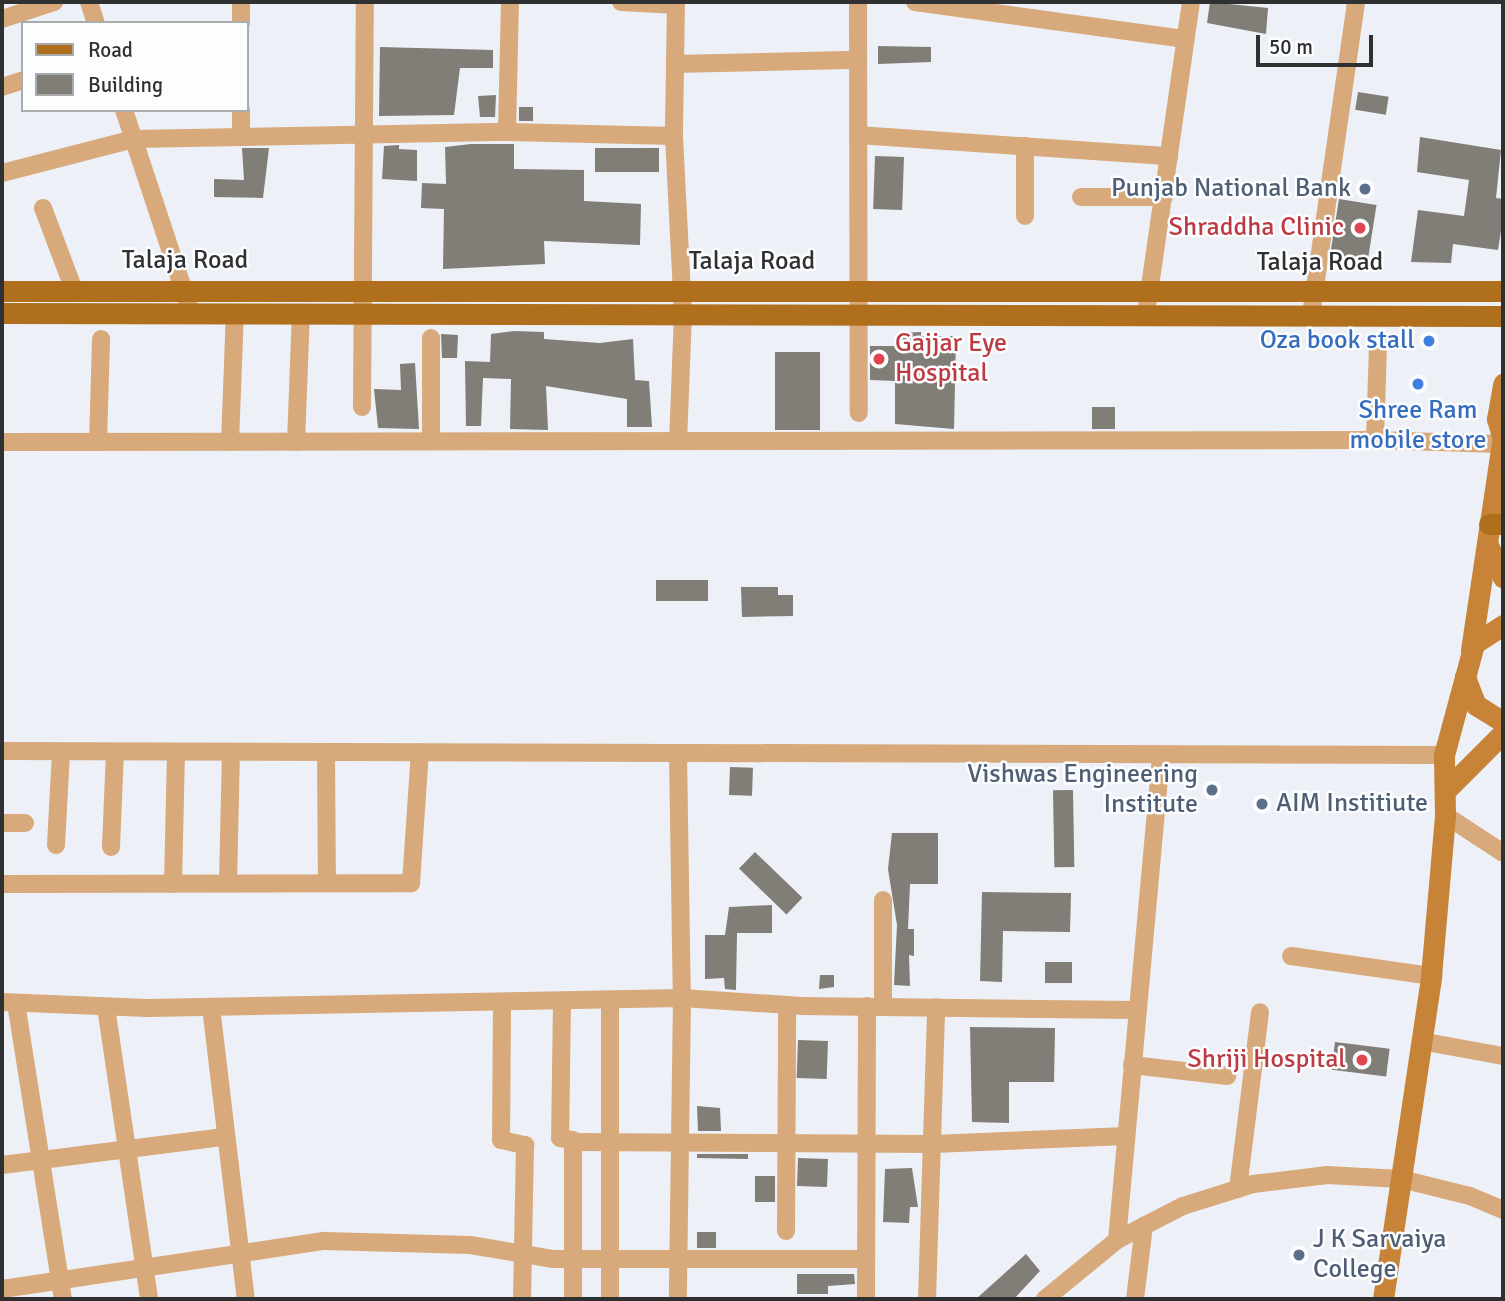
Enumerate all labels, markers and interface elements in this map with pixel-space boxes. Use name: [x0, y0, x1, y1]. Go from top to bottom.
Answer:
legend: [21, 21, 248, 112]
scale bar: [1260, 21, 1377, 65]
text: 50 m: [1269, 34, 1313, 60]
text: Road: [88, 37, 133, 63]
text: Building: [88, 72, 163, 98]
place label: Punjab National Bank: [1111, 173, 1351, 205]
marker: Punjab National Bank: [1357, 181, 1373, 197]
place label: Shraddha Clinic: [1169, 212, 1344, 244]
marker: Shraddha Clinic: [1350, 218, 1370, 238]
street label: Talaja Road: [122, 245, 248, 277]
street label: Talaja Road: [689, 246, 815, 278]
street label: Talaja Road: [1257, 247, 1383, 279]
place label: Oza book stall: [1260, 325, 1415, 357]
place label: Gajjar Eye Hospital: [895, 328, 1007, 390]
marker: Oza book stall: [1421, 333, 1437, 349]
marker: Gajjar Eye Hospital: [869, 349, 889, 369]
marker: Shree Ram mobile store: [1410, 376, 1426, 392]
place label: Shree Ram mobile store: [1350, 395, 1486, 457]
place label: Vishwas Engineering Institute: [967, 759, 1198, 820]
marker: Vishwas Engineering Institute: [1204, 782, 1220, 798]
place label: AIM Institiute: [1276, 788, 1428, 820]
marker: AIM Institiute: [1254, 796, 1270, 812]
place label: Shriji Hospital: [1187, 1044, 1346, 1076]
marker: Shriji Hospital: [1352, 1050, 1372, 1070]
place label: J K Sarvaiya College: [1313, 1224, 1446, 1286]
marker: J K Sarvaiya College: [1291, 1247, 1307, 1263]

